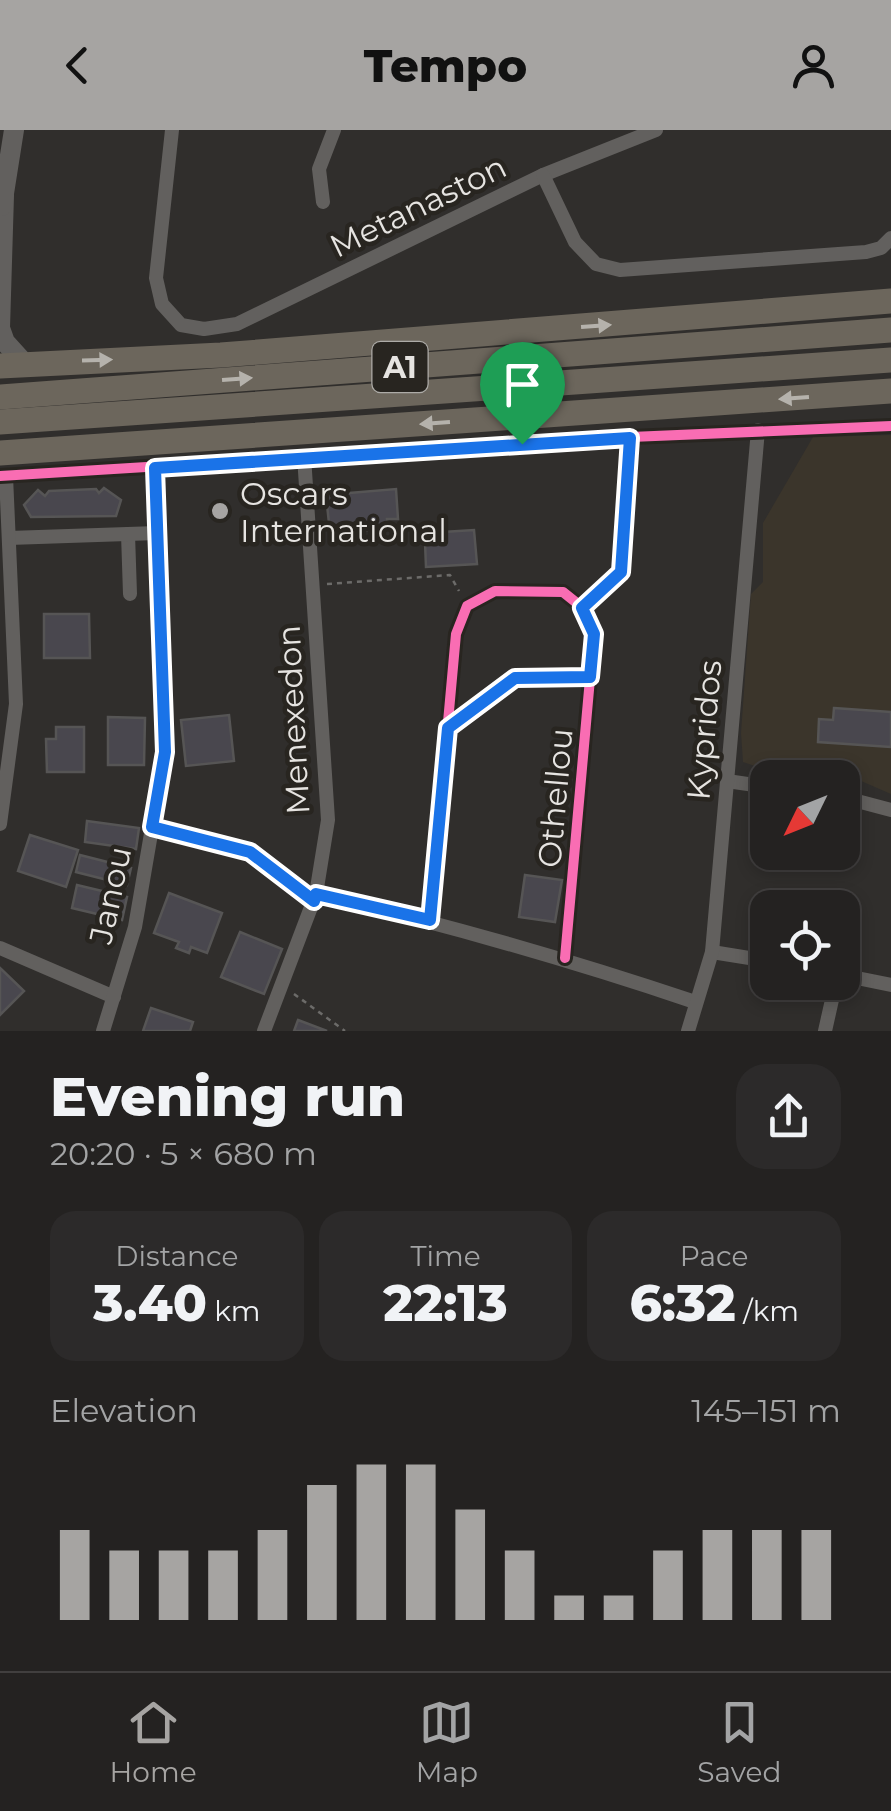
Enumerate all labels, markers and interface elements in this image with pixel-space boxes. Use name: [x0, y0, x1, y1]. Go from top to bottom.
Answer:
icon: back: [50, 38, 105, 93]
text: Tempo: [364, 38, 527, 93]
icon: person: [786, 38, 841, 93]
street label: Metanaston: [323, 147, 513, 265]
one-way arrow: [581, 317, 612, 333]
road number: A1: [372, 342, 428, 392]
pin: [480, 342, 565, 445]
one-way arrow: [82, 351, 114, 367]
icon: arrive: [495, 357, 550, 412]
one-way arrow: [221, 371, 253, 387]
one-way arrow: [777, 390, 809, 406]
one-way arrow: [418, 415, 450, 431]
place label: Oscars International: [240, 474, 447, 550]
marker: Oscars International: [209, 500, 231, 522]
street label: Menexedon: [269, 624, 317, 816]
street label: Kypridos: [678, 658, 730, 802]
street label: Othellou: [529, 727, 581, 869]
north arrow: [750, 760, 860, 870]
map controls: [750, 760, 860, 1000]
street label: Janou: [81, 843, 139, 948]
button: locate: [750, 890, 860, 1000]
text: Evening run: [50, 1063, 405, 1130]
button: share: [736, 1064, 841, 1169]
text: 20:20 · 5 × 680 m: [50, 1134, 317, 1173]
text: Distance: [115, 1239, 238, 1273]
text: Time: [410, 1239, 481, 1273]
text: Pace: [680, 1239, 748, 1273]
text: 3.40: [93, 1273, 207, 1334]
text: 22:13: [383, 1273, 508, 1334]
text: 6:32: [629, 1273, 736, 1334]
text: km: [207, 1294, 261, 1328]
text: /km: [736, 1294, 799, 1328]
text: Elevation: [50, 1391, 198, 1430]
text: 145–151 m: [691, 1391, 841, 1430]
tab: Home: [110, 1695, 197, 1789]
tab: Map: [416, 1695, 478, 1789]
tab: Saved: [697, 1695, 781, 1789]

